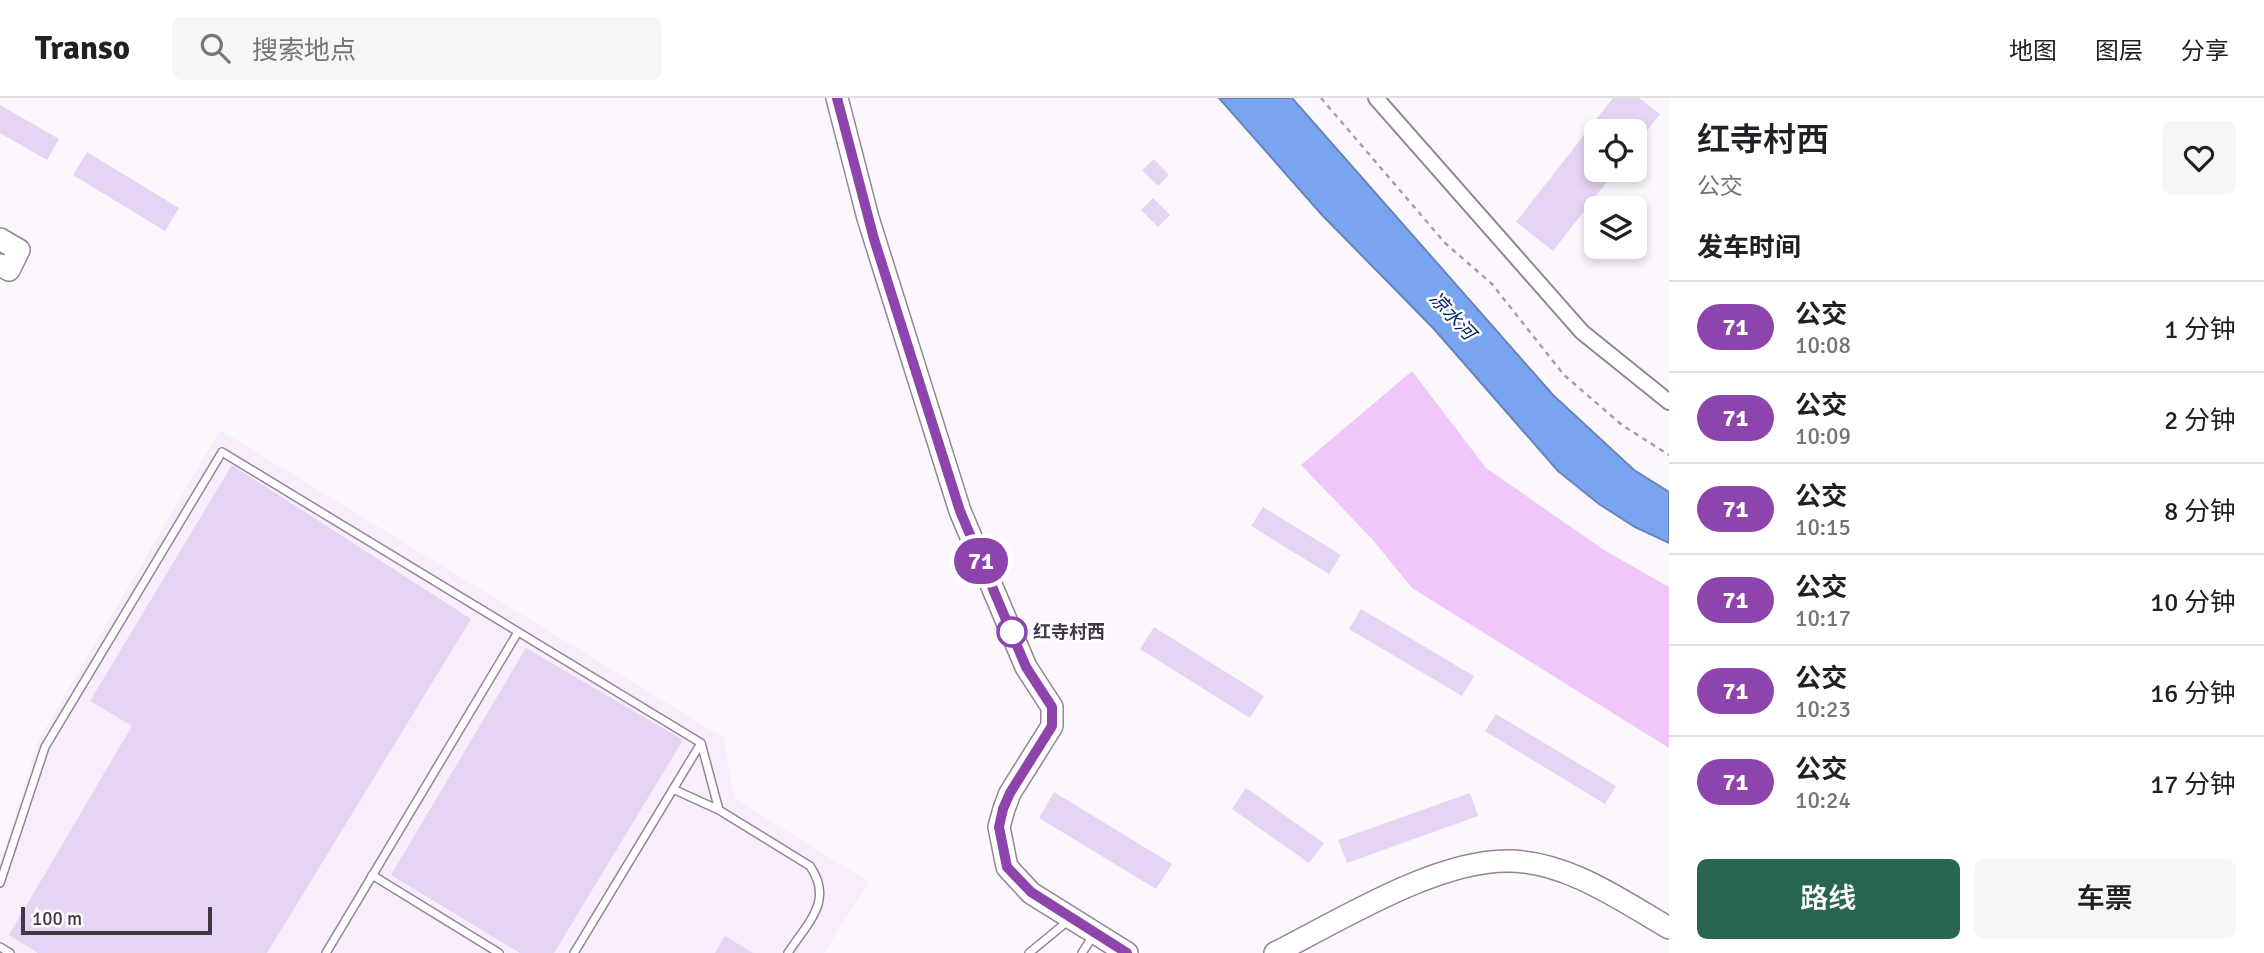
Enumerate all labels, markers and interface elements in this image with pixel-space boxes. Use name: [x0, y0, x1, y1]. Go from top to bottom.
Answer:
search box: [172, 17, 662, 80]
text: Transo: [35, 28, 130, 69]
icon: search: [196, 29, 234, 67]
text: 搜索地点: [252, 35, 356, 67]
text: 地图: [2009, 36, 2057, 66]
text: 图层: [2095, 36, 2143, 66]
text: 分享: [2181, 36, 2229, 66]
map controls: [1584, 119, 1647, 259]
button: locate: [1584, 119, 1647, 182]
text: 红寺村西: [1697, 120, 1829, 161]
button: heart: [2162, 121, 2236, 195]
text: 公交: [1697, 172, 1743, 201]
button: layers: [1584, 196, 1647, 259]
text: 发车时间: [1697, 232, 1801, 264]
water label: 凉水河: [1424, 287, 1483, 348]
text: 公交: [1795, 299, 1847, 331]
text: 71: [1723, 312, 1748, 342]
text: 1 分钟: [2164, 314, 2236, 346]
text: 10:08: [1795, 331, 1851, 360]
text: 公交: [1795, 390, 1847, 422]
text: 71: [1723, 403, 1748, 433]
text: 2 分钟: [2164, 405, 2236, 437]
text: 10:09: [1795, 422, 1851, 451]
text: 公交: [1795, 481, 1847, 513]
text: 71: [1723, 494, 1748, 524]
text: 8 分钟: [2164, 496, 2236, 528]
text: 10:15: [1795, 513, 1851, 542]
line badge: 71: [950, 538, 1012, 584]
text: 71: [968, 546, 994, 576]
text: 公交: [1795, 572, 1847, 604]
text: 71: [1723, 585, 1748, 615]
text: 10 分钟: [2150, 587, 2236, 619]
text: 10:17: [1795, 604, 1851, 633]
marker: 红寺村西: [997, 617, 1027, 647]
place label: 红寺村西: [1033, 621, 1105, 643]
text: 公交: [1795, 663, 1847, 695]
text: 71: [1723, 676, 1748, 706]
text: 16 分钟: [2150, 678, 2236, 710]
text: 10:23: [1795, 695, 1851, 724]
text: 公交: [1795, 754, 1847, 786]
text: 71: [1723, 767, 1748, 797]
text: 17 分钟: [2150, 769, 2236, 801]
text: 10:24: [1795, 786, 1851, 815]
button: 路线: [1697, 859, 1960, 939]
button: 车票: [1974, 859, 2236, 939]
scale bar: [21, 904, 212, 936]
text: 100 m: [32, 907, 82, 931]

